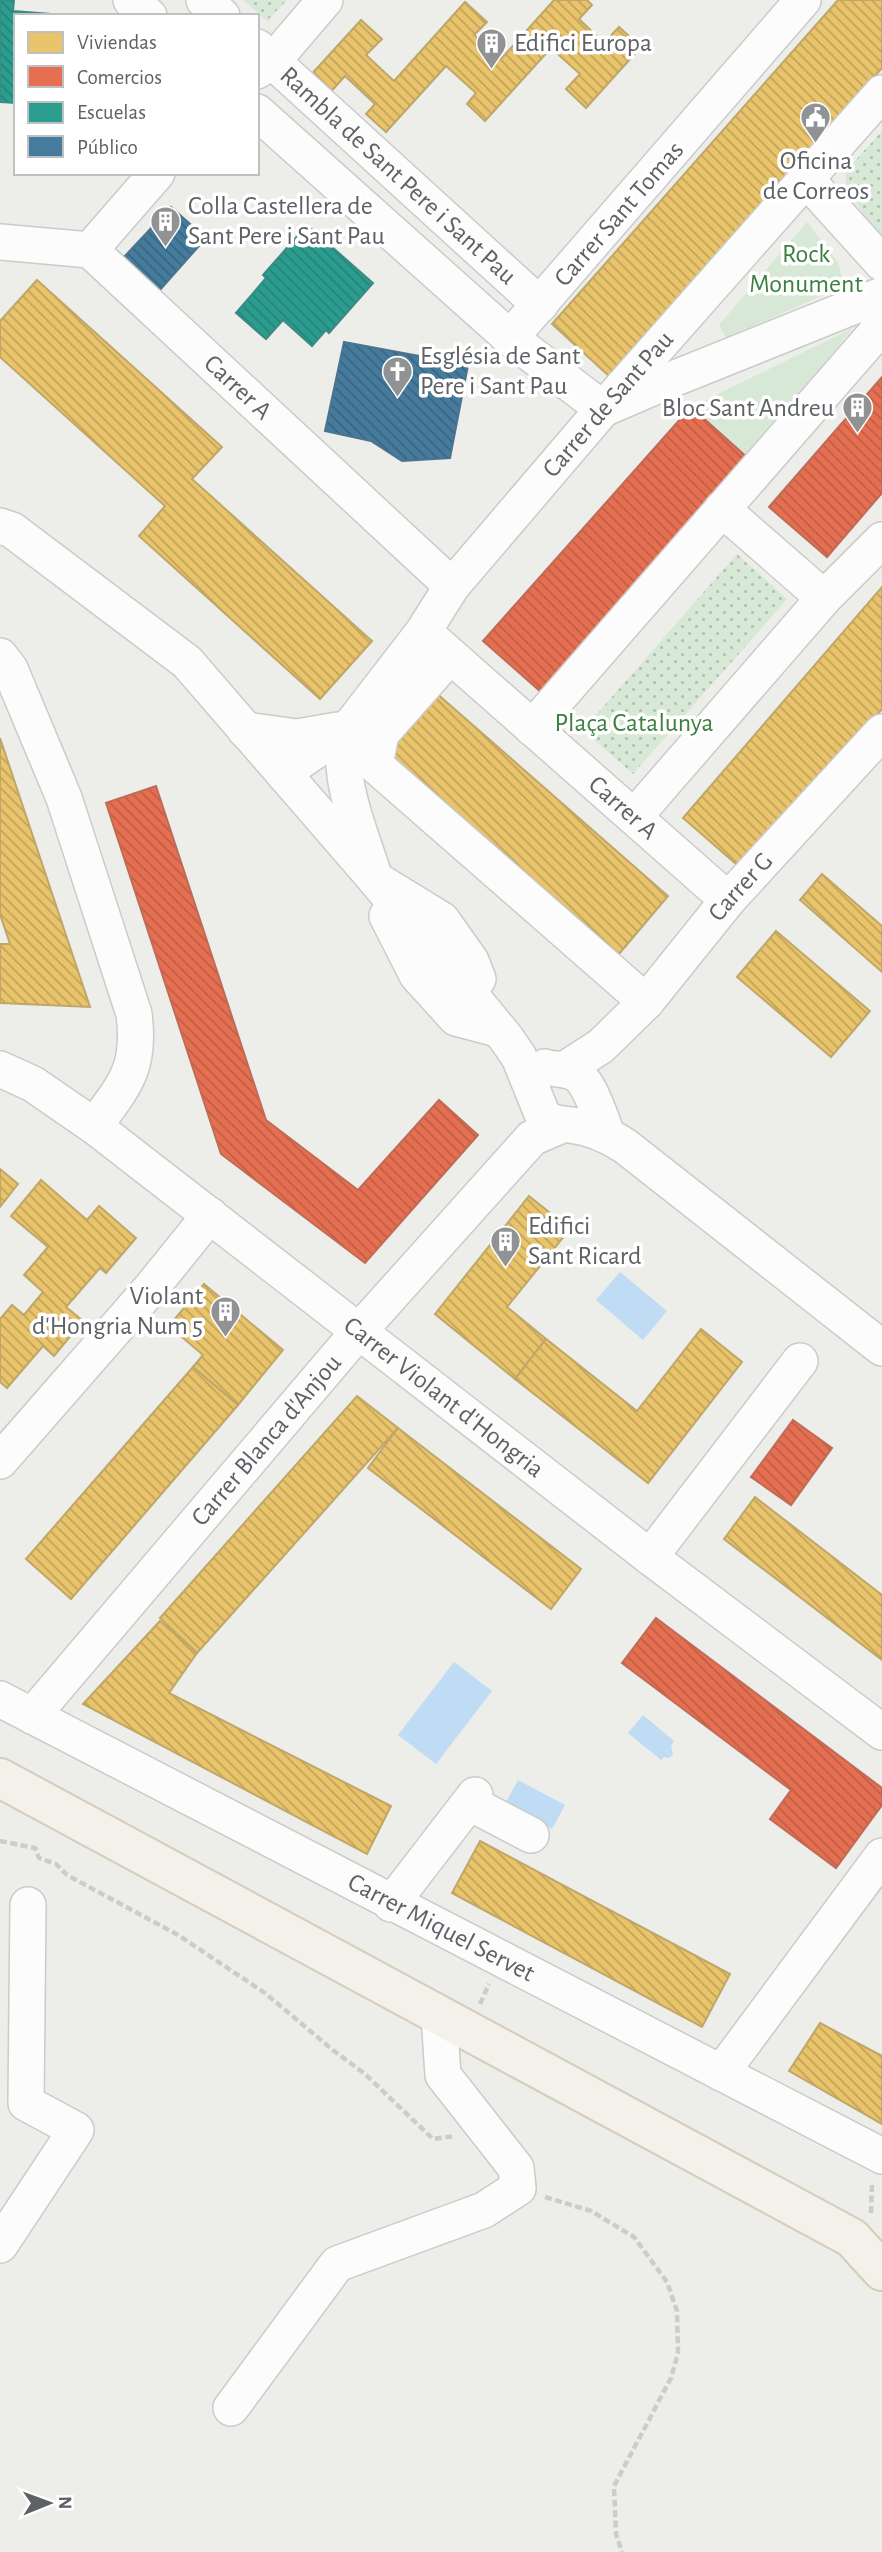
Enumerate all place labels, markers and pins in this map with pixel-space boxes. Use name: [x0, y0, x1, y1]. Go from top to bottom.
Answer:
building icon: Edifici Europa: [474, 26, 508, 70]
place label: Edifici Europa: [514, 30, 652, 56]
public building icon: Oficina de Correos: [799, 101, 833, 145]
place label: Oficina de Correos: [763, 148, 869, 204]
place label: Colla Castellera de Sant Pere i Sant Pau: [188, 193, 385, 249]
building icon: Colla Castellera de Sant Pere i Sant Pau: [148, 204, 182, 248]
place label: Església de Sant Pere i Sant Pau: [420, 343, 580, 399]
church icon: Església de Sant Pere i Sant Pau: [380, 354, 414, 398]
building icon: Bloc Sant Andreu: [840, 391, 874, 435]
place label: Bloc Sant Andreu: [662, 395, 834, 421]
place label: Edifici Sant Ricard: [528, 1213, 642, 1269]
building icon: Edifici Sant Ricard: [488, 1224, 522, 1268]
place label: Violant d'Hongria Num 5: [32, 1283, 203, 1339]
building icon: Violant d'Hongria Num 5: [209, 1294, 243, 1338]

